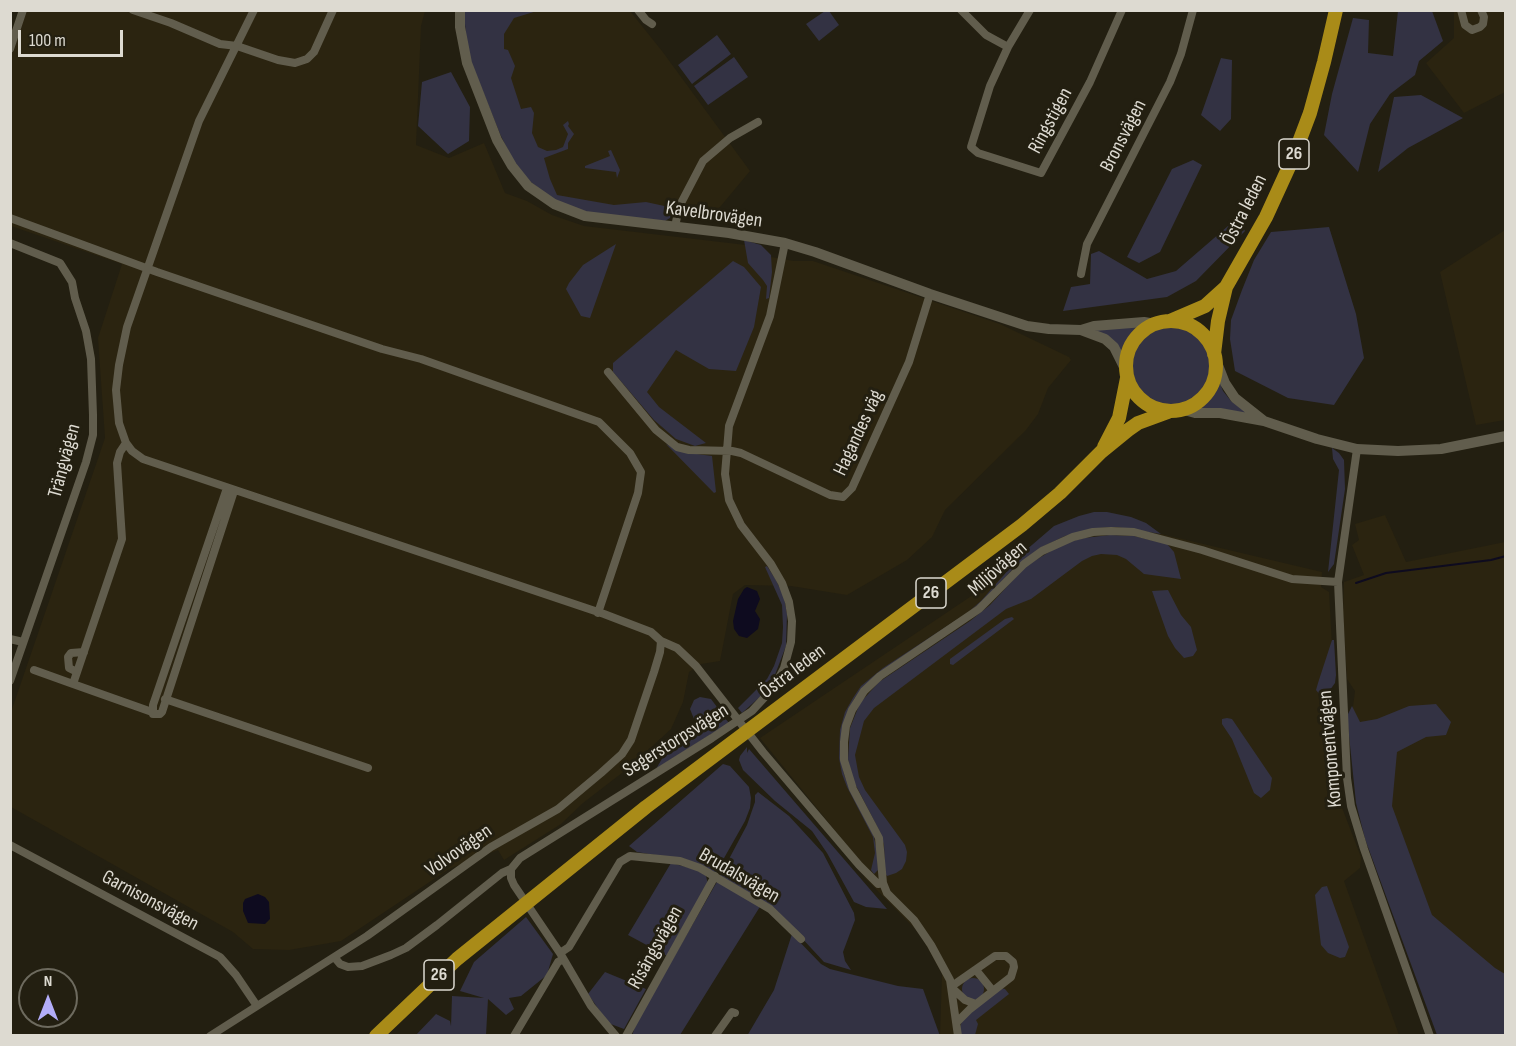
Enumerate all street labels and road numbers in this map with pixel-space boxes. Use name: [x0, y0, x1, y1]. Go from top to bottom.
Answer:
street label: Ringstigen: [1024, 84, 1078, 158]
street label: Bronsvägen: [1096, 96, 1152, 176]
road number: 26: [1279, 139, 1309, 169]
street label: Östra leden: [1217, 171, 1273, 249]
street label: Kavelbrovägen: [664, 196, 764, 234]
street label: Hagandes väg: [829, 386, 889, 480]
street label: Trängvägen: [44, 421, 86, 501]
street label: Miljövägen: [964, 536, 1032, 602]
road number: 26: [916, 578, 946, 608]
street label: Östra leden: [755, 640, 831, 704]
street label: Komponentvägen: [1314, 689, 1348, 809]
street label: Segerstorpsvägen: [619, 699, 733, 783]
street label: Volvovägen: [421, 819, 497, 883]
street label: Brudalsvägen: [694, 843, 784, 909]
street label: Garnisonsvägen: [97, 865, 203, 937]
street label: Risängsvägen: [623, 902, 689, 994]
road number: 26: [424, 960, 454, 990]

